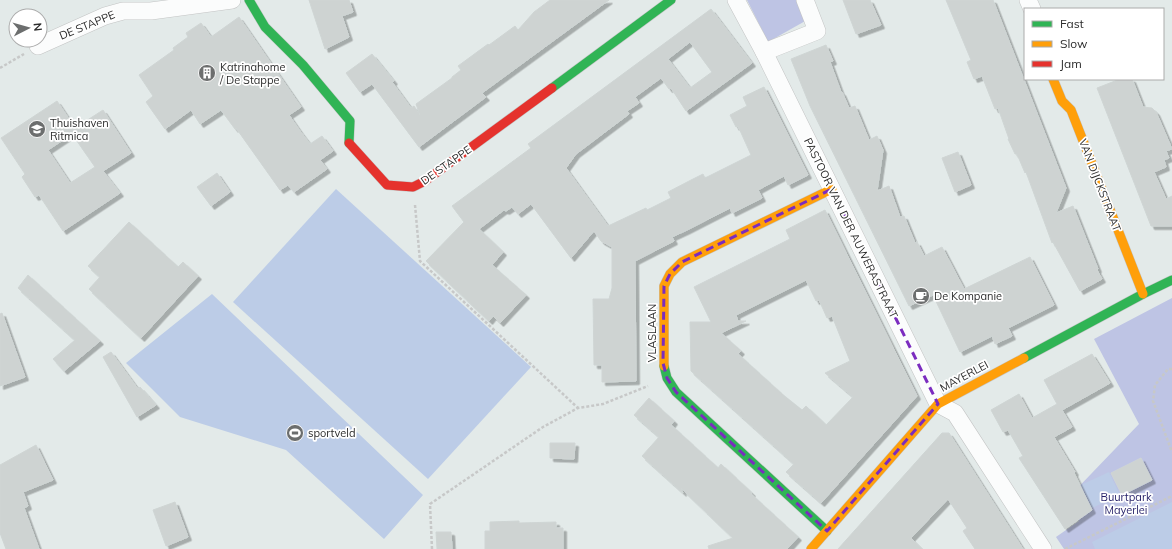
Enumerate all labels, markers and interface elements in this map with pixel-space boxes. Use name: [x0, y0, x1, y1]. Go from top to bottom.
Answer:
street label: DE STAPPE: [57, 7, 117, 43]
north arrow: [8, 8, 48, 48]
legend: [1024, 8, 1164, 80]
text: Fast: [1060, 16, 1084, 31]
text: N: [31, 22, 45, 32]
text: Slow: [1060, 36, 1088, 51]
text: Jam: [1060, 56, 1082, 71]
place label: Katrinahome / De Stappe: [219, 60, 285, 87]
building icon: Katrinahome / De Stappe: [197, 63, 217, 83]
place label: Thuishaven Ritmica: [50, 116, 109, 143]
school or university icon: Thuishaven Ritmica: [27, 119, 47, 139]
street label: PASTOOR VAN DER AUWERASTRAAT: [801, 135, 901, 321]
street label: VAN DIJCKSTRAAT: [1076, 137, 1124, 234]
street label: DE STAPPE: [418, 142, 474, 188]
cafe icon: De Kompanie: [911, 286, 931, 306]
place label: De Kompanie: [934, 289, 1002, 303]
street label: VLASLAAN: [645, 304, 659, 362]
street label: MAYERLEI: [937, 357, 991, 395]
sports icon: sportveld: [285, 423, 305, 443]
place label: sportveld: [308, 426, 356, 440]
park label: Buurtpark Mayerlei: [1100, 490, 1152, 517]

